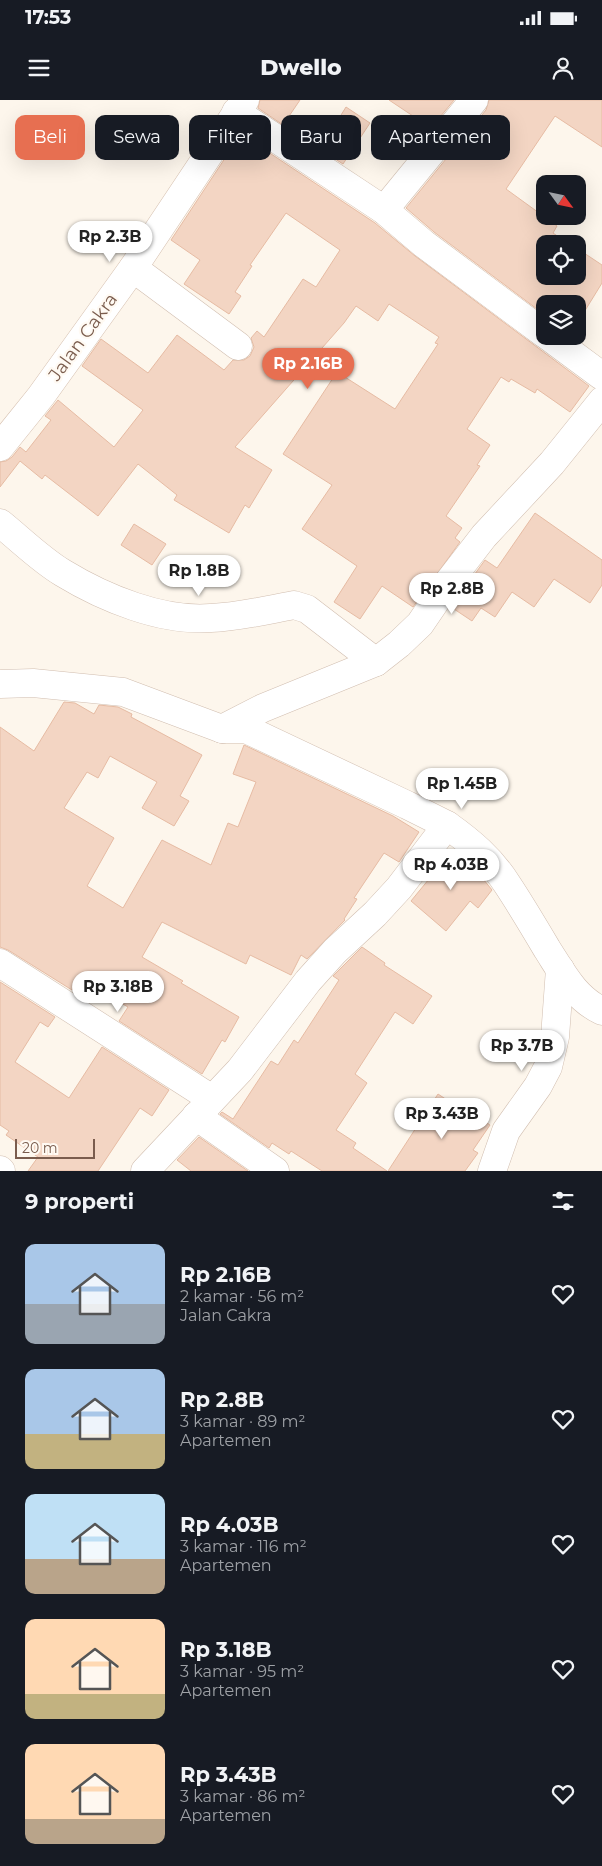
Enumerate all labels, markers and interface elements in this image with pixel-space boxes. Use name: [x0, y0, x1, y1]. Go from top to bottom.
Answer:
text: 17:53: [25, 6, 71, 29]
icon: menu: [25, 54, 53, 82]
text: Dwello: [260, 54, 342, 81]
icon: person: [549, 54, 577, 82]
chip: Beli: [15, 115, 85, 160]
chip: Sewa: [95, 115, 179, 160]
chip: Filter: [189, 115, 271, 160]
chip: Baru: [281, 115, 361, 160]
chip: Apartemen: [371, 115, 510, 160]
north arrow: [536, 175, 586, 225]
map controls: [536, 175, 586, 345]
pin: Rp 2.3B: [64, 220, 156, 263]
text: Rp 2.3B: [79, 227, 142, 246]
button: locate: [536, 235, 586, 285]
street label: Jalan Cakra: [43, 289, 122, 386]
button: layers: [536, 295, 586, 345]
pin: Rp 2.16B: [256, 348, 360, 390]
text: Rp 2.16B: [273, 354, 343, 373]
pin: Rp 1.8B: [153, 554, 245, 597]
text: Rp 1.8B: [169, 561, 229, 580]
pin: Rp 2.8B: [406, 572, 498, 615]
text: Rp 2.8B: [420, 579, 484, 598]
pin: Rp 1.45B: [410, 768, 514, 810]
text: Rp 1.45B: [427, 774, 497, 793]
pin: Rp 4.03B: [399, 848, 503, 891]
text: Rp 4.03B: [413, 855, 489, 874]
pin: Rp 3.18B: [66, 970, 170, 1013]
text: Rp 3.18B: [83, 977, 153, 996]
pin: Rp 3.7B: [476, 1030, 568, 1072]
text: Rp 3.7B: [491, 1036, 553, 1055]
pin: Rp 3.43B: [390, 1098, 494, 1140]
text: Rp 3.43B: [405, 1104, 479, 1123]
scale bar: [15, 1136, 95, 1159]
text: 20 m: [22, 1139, 58, 1157]
icon: filters: [549, 1187, 577, 1215]
text: 9 properti: [25, 1189, 134, 1214]
text: Rp 2.16B: [180, 1262, 271, 1287]
icon: home: [65, 1264, 125, 1324]
icon: heart: [549, 1280, 577, 1308]
text: 2 kamar · 56 m²: [180, 1287, 304, 1306]
text: Jalan Cakra: [180, 1306, 272, 1325]
text: Rp 2.8B: [180, 1387, 264, 1412]
icon: home: [65, 1389, 125, 1449]
icon: heart: [549, 1405, 577, 1433]
text: 3 kamar · 89 m²: [180, 1412, 305, 1431]
text: Apartemen: [180, 1431, 272, 1450]
text: Rp 4.03B: [180, 1512, 279, 1537]
icon: home: [65, 1514, 125, 1574]
icon: heart: [549, 1530, 577, 1558]
text: 3 kamar · 116 m²: [180, 1537, 307, 1556]
text: Apartemen: [180, 1556, 272, 1575]
text: Rp 3.18B: [180, 1637, 272, 1662]
icon: home: [65, 1639, 125, 1699]
icon: heart: [549, 1655, 577, 1683]
text: 3 kamar · 95 m²: [180, 1662, 304, 1681]
text: Apartemen: [180, 1681, 272, 1700]
text: Rp 3.43B: [180, 1762, 277, 1787]
icon: home: [65, 1764, 125, 1824]
icon: heart: [549, 1780, 577, 1808]
text: 3 kamar · 86 m²: [180, 1787, 305, 1806]
text: Apartemen: [180, 1806, 272, 1825]

